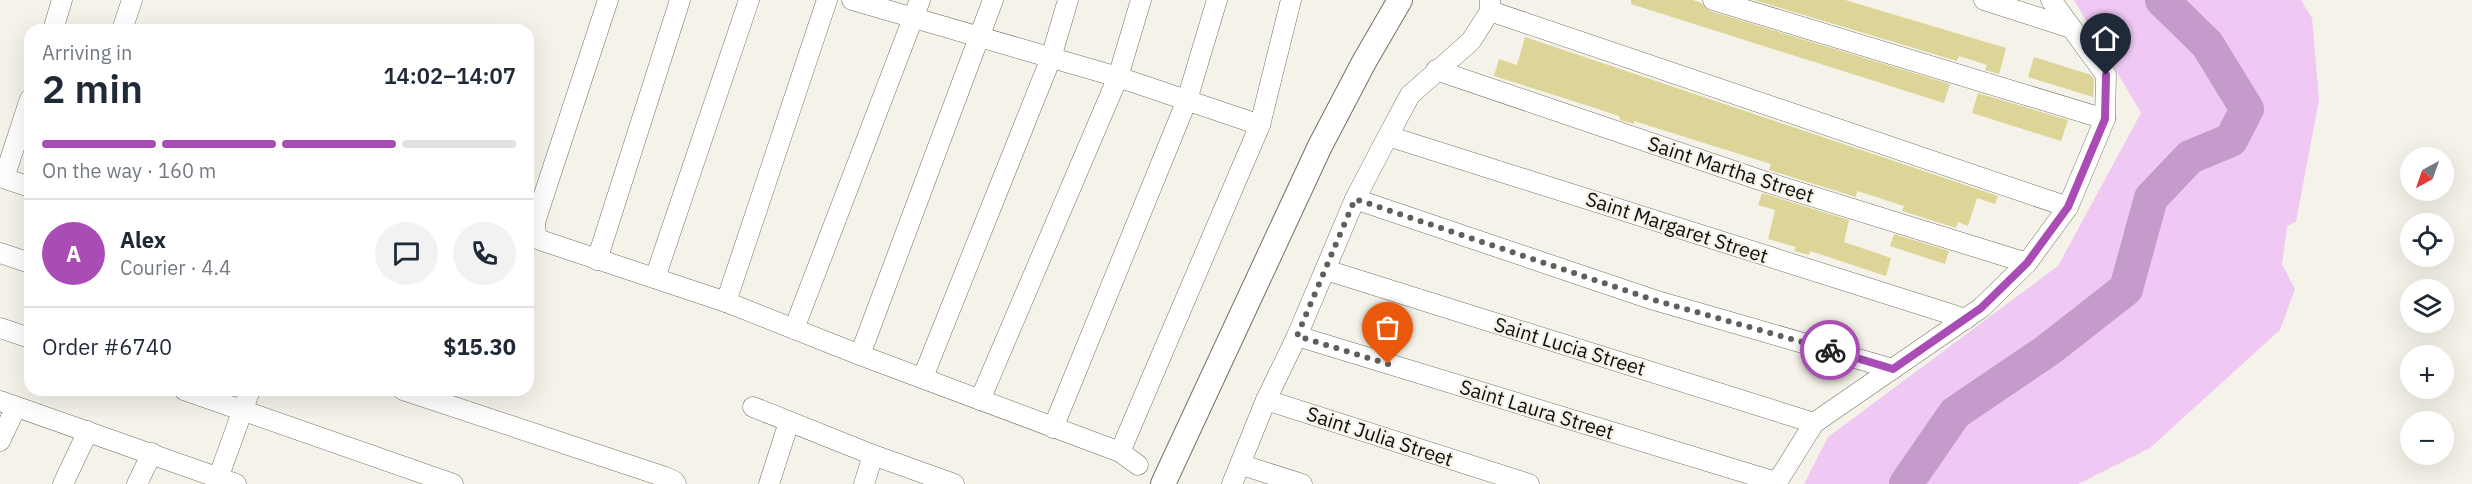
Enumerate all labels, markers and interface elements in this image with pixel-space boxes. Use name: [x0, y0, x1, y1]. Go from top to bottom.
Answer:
pin: [2080, 13, 2131, 75]
icon: home: [2089, 22, 2122, 55]
text: Arriving in: [42, 39, 132, 66]
text: 14:02–14:07: [383, 61, 516, 90]
text: 2 min: [42, 63, 143, 114]
street label: Saint Martha Street: [1644, 129, 1818, 209]
north arrow: [2400, 147, 2454, 201]
map controls: [2400, 147, 2454, 465]
text: On the way · 160 m: [42, 157, 216, 184]
street label: Saint Margaret Street: [1582, 185, 1772, 269]
button: locate: [2400, 213, 2454, 267]
button: chat: [375, 222, 438, 285]
button: phone: [453, 222, 516, 285]
text: Alex: [120, 225, 166, 254]
text: A: [66, 239, 81, 268]
text: Courier · 4.4: [120, 254, 231, 281]
button: layers: [2400, 279, 2454, 333]
pin: [1362, 302, 1413, 364]
street label: Saint Lucia Street: [1491, 310, 1649, 382]
icon: bag: [1371, 311, 1404, 344]
courier: [1800, 320, 1860, 380]
text: Order #6740: [42, 332, 172, 361]
text: $15.30: [443, 332, 516, 361]
icon: bike: [1814, 334, 1847, 367]
button: +: [2400, 345, 2454, 399]
street label: Saint Laura Street: [1457, 373, 1617, 445]
street label: Saint Julia Street: [1303, 400, 1457, 472]
button: −: [2400, 411, 2454, 465]

